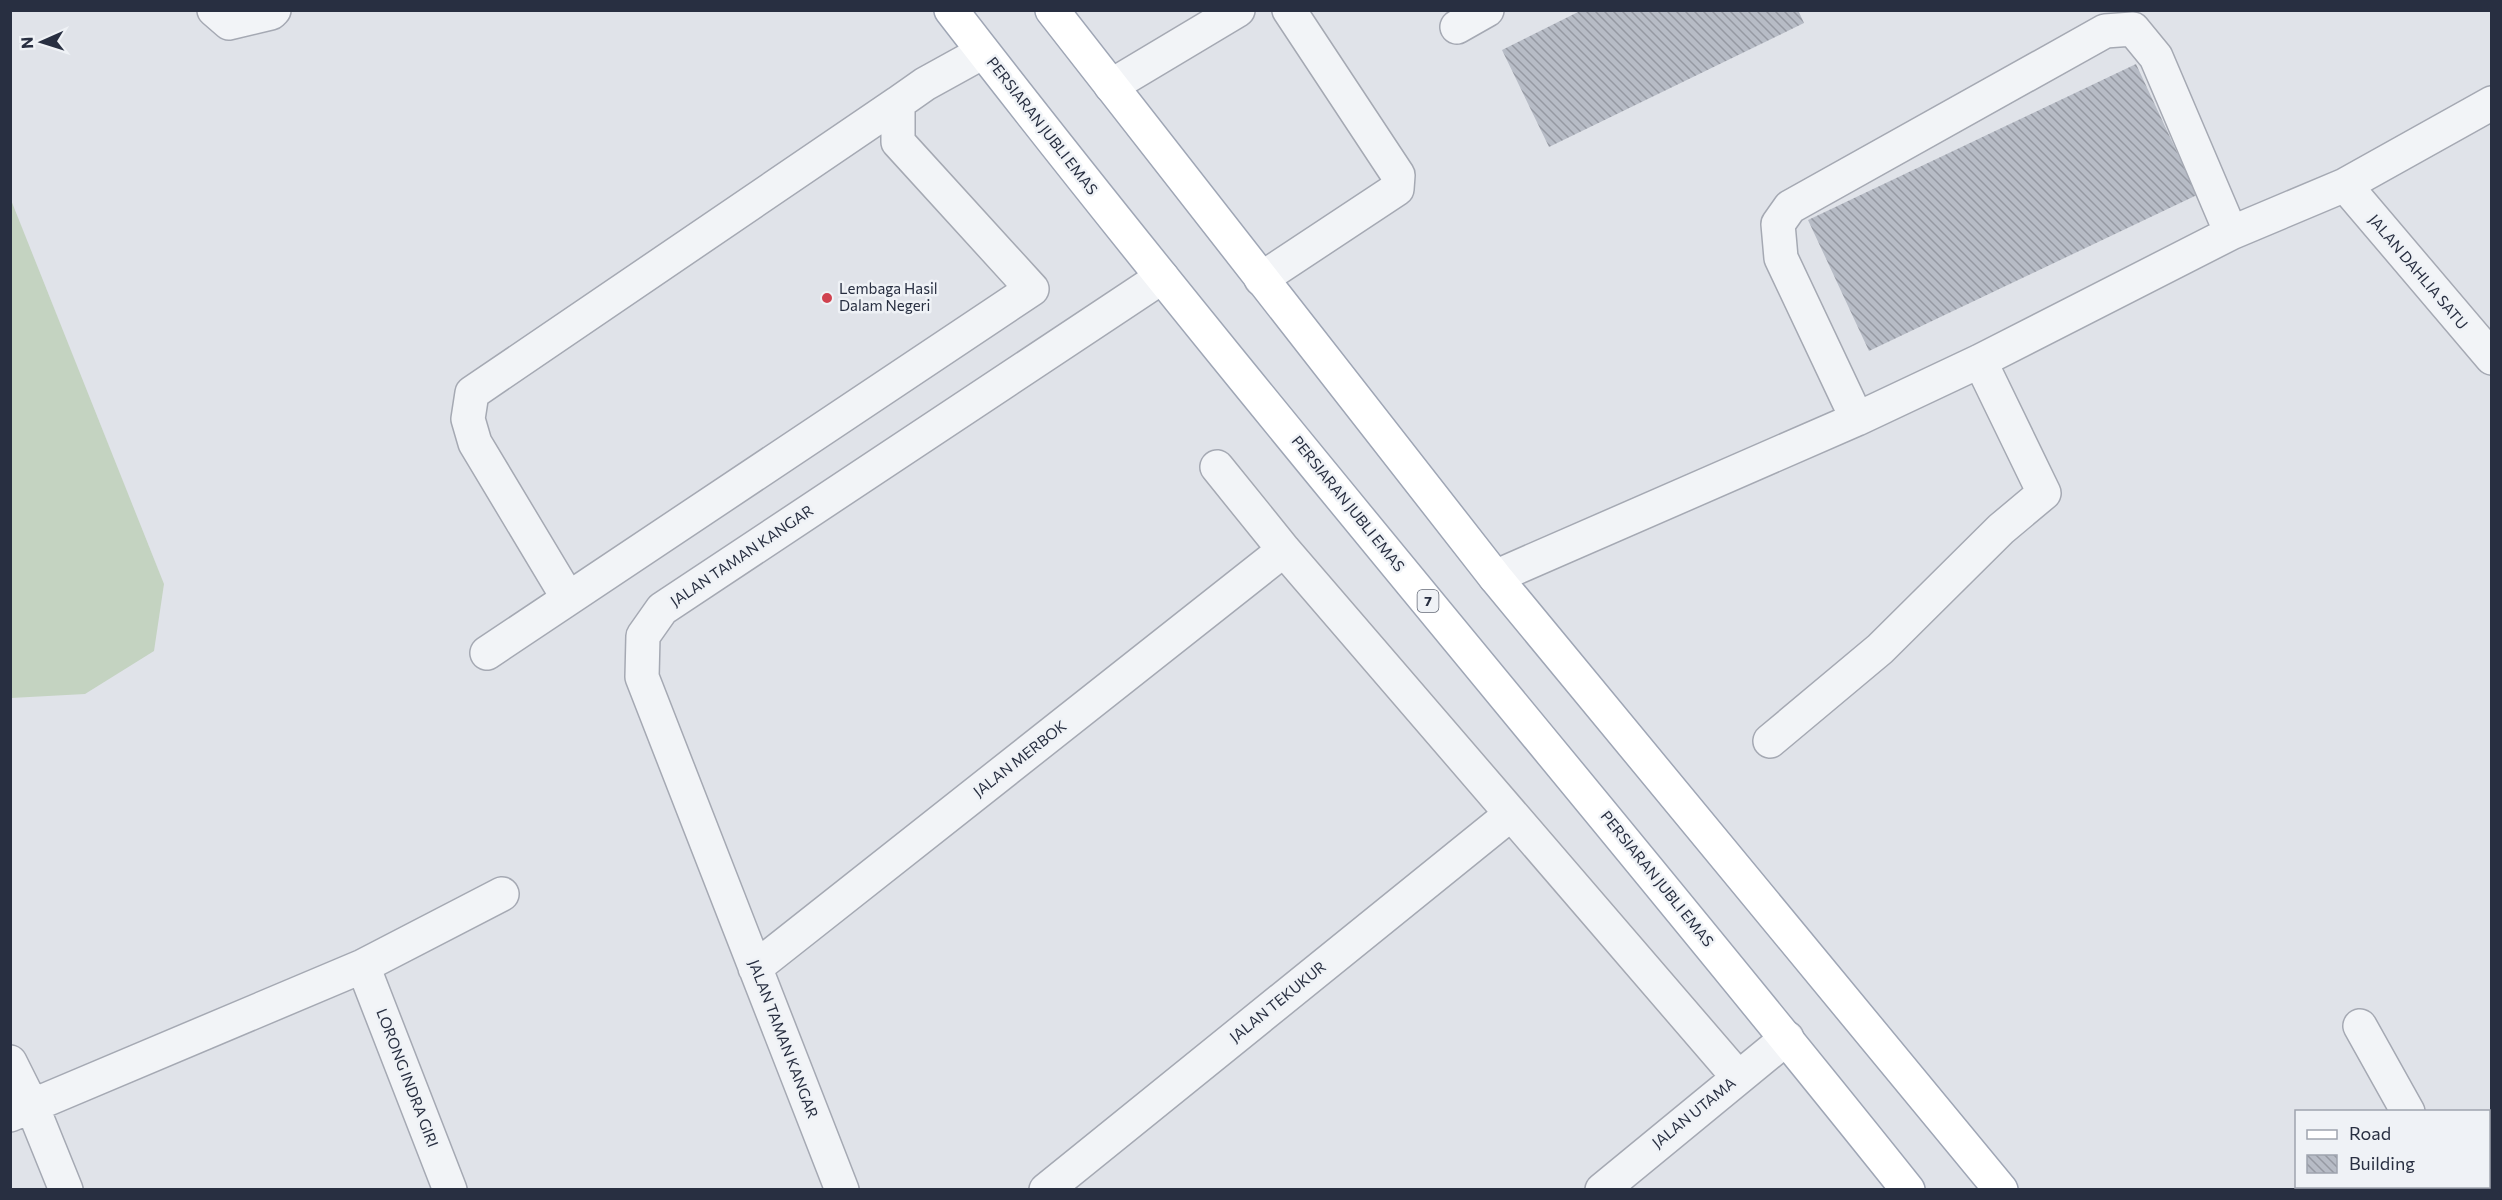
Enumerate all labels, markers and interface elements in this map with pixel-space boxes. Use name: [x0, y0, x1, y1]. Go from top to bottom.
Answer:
north arrow: [12, 12, 72, 72]
text: N: [17, 36, 36, 49]
street label: PERSIARAN JUBLI EMAS: [984, 53, 1102, 198]
street label: JALAN DAHLIA SATU: [2365, 210, 2472, 332]
place label: Lembaga Hasil Dalam Negeri: [839, 279, 938, 314]
marker: Lembaga Hasil Dalam Negeri: [820, 291, 834, 305]
street label: PERSIARAN JUBLI EMAS: [1288, 432, 1409, 575]
street label: JALAN TAMAN KANGAR: [667, 501, 816, 610]
road number: 7: [1418, 590, 1438, 612]
street label: JALAN MERBOK: [969, 716, 1070, 800]
street label: PERSIARAN JUBLI EMAS: [1597, 807, 1718, 950]
street label: JALAN TAMAN KANGAR: [745, 957, 823, 1121]
street label: JALAN TEKUKUR: [1226, 957, 1329, 1045]
street label: LORONG INDRA GIRI: [373, 1006, 443, 1150]
street label: JALAN UTAMA: [1648, 1073, 1739, 1151]
legend: [2295, 1110, 2490, 1188]
text: Road: [2349, 1122, 2391, 1144]
text: Building: [2349, 1152, 2415, 1174]

